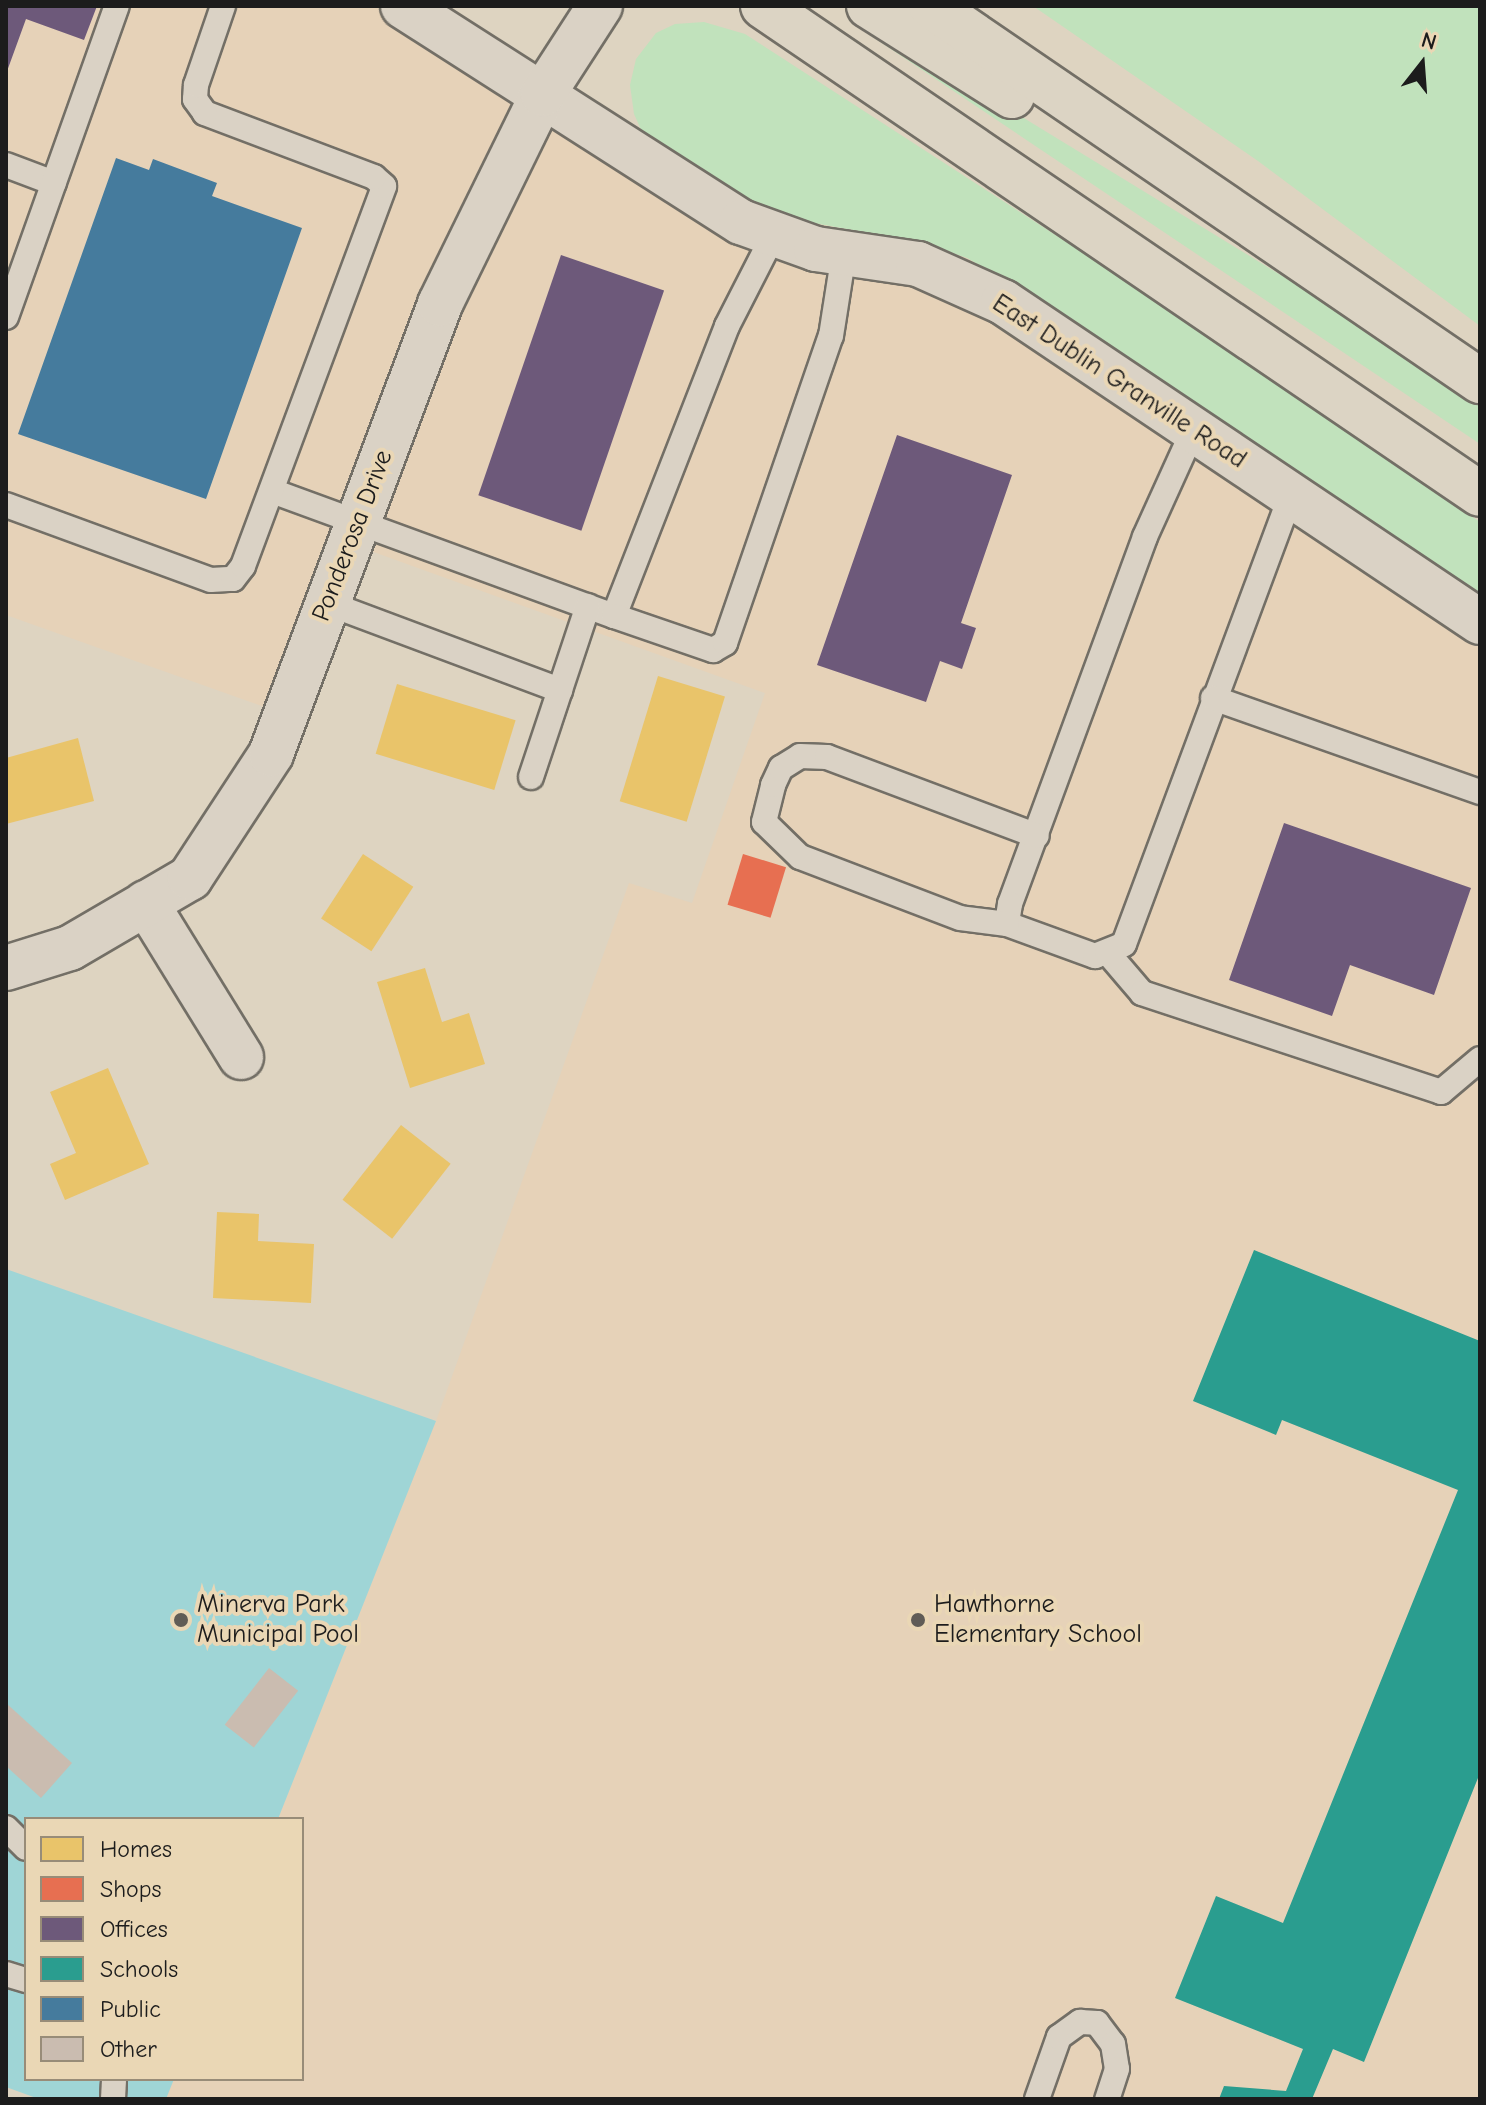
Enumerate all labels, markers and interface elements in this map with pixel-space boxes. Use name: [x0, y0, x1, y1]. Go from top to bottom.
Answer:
north arrow: [1382, 24, 1462, 104]
text: N: [1418, 27, 1440, 56]
street label: East Dublin Granville Road: [986, 288, 1252, 476]
street label: Ponderosa Drive: [306, 446, 400, 626]
place label: Minerva Park Municipal Pool: [197, 1589, 359, 1650]
place label: Hawthorne Elementary School: [934, 1589, 1142, 1650]
marker: Minerva Park Municipal Pool: [172, 1611, 190, 1629]
marker: Hawthorne Elementary School: [909, 1611, 927, 1629]
legend: [24, 1817, 304, 2081]
text: Homes: [100, 1835, 172, 1863]
text: Shops: [100, 1875, 161, 1903]
text: Offices: [100, 1915, 168, 1943]
text: Schools: [100, 1955, 178, 1983]
text: Public: [100, 1995, 161, 2023]
text: Other: [100, 2035, 157, 2063]

